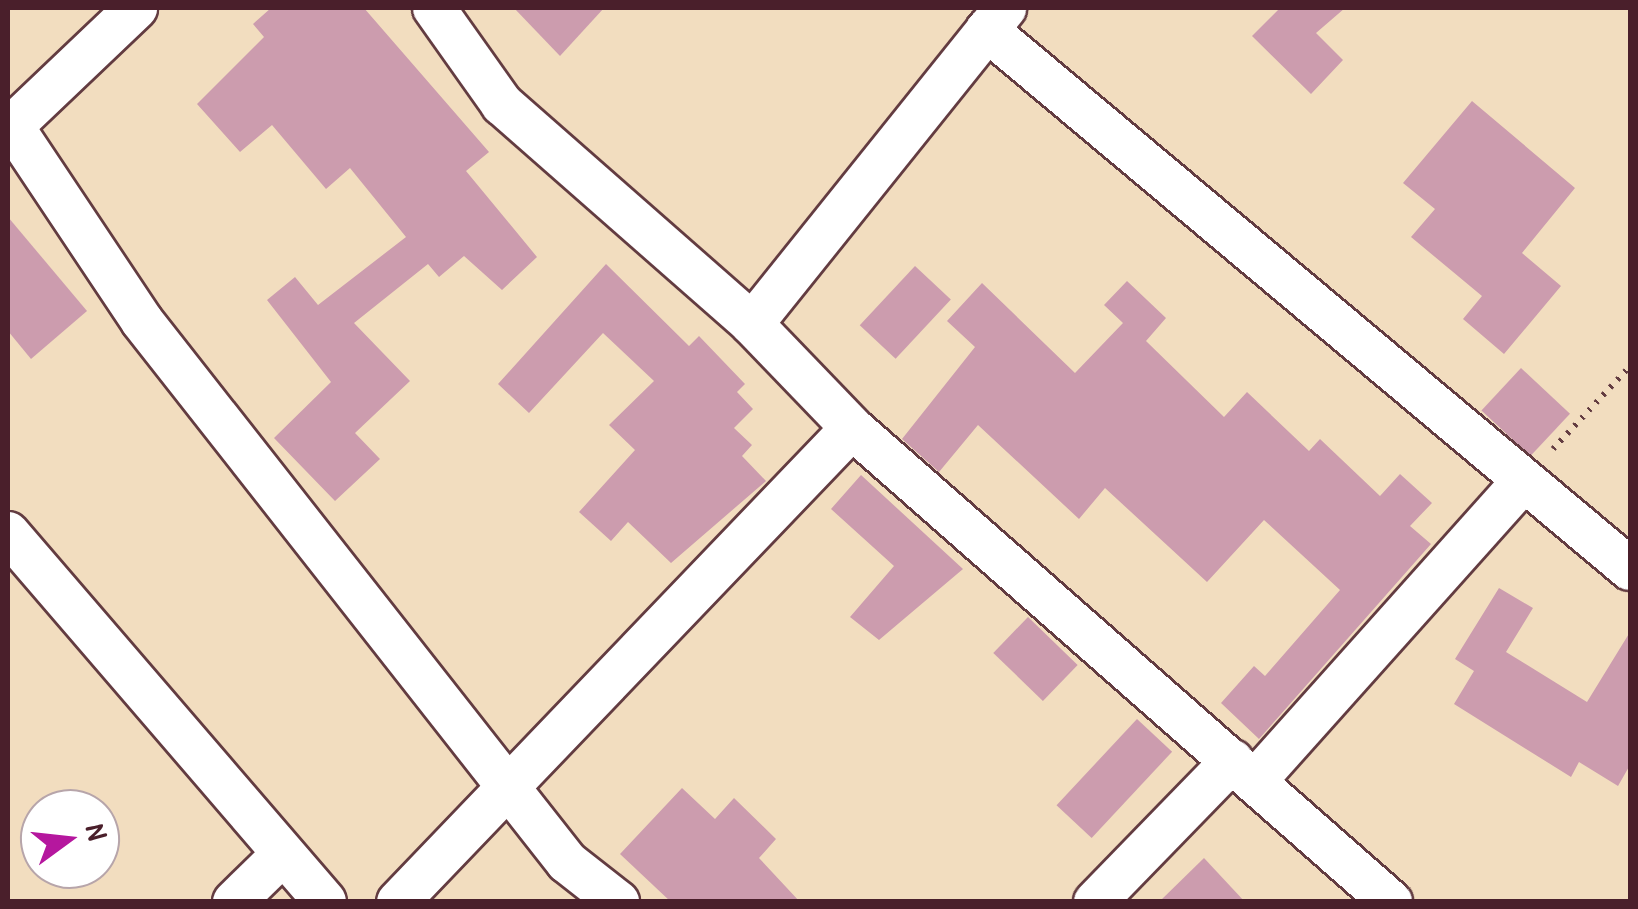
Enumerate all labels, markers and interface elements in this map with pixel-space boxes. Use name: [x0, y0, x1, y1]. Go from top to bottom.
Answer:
north arrow: [20, 789, 120, 889]
text: N: [77, 820, 117, 844]

